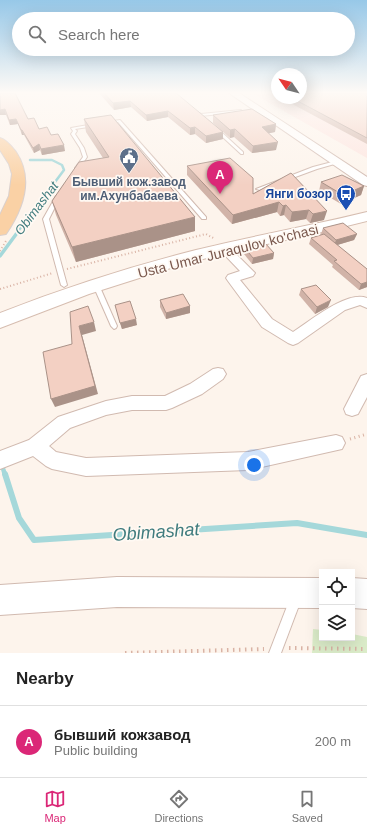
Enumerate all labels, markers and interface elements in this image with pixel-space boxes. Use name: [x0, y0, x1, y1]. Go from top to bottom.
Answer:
search box: [12, 12, 355, 56]
icon: search: [26, 23, 48, 45]
text: Search here: [58, 26, 140, 43]
north arrow: [271, 68, 307, 104]
public building icon: Бывший кож.завод им.Ахунбабаева: [118, 146, 140, 174]
pin: A: [207, 161, 233, 194]
place label: Бывший кож.завод им.Ахунбабаева: [72, 175, 186, 203]
water label: Obimashat: [11, 178, 62, 238]
bus stop icon: Янги бозор: [335, 183, 357, 211]
place label: Янги бозор: [266, 187, 332, 201]
street label: Usta Umar Juraqulov ko'chasi: [136, 221, 320, 281]
your location: [244, 455, 264, 475]
water label: Obimashat: [112, 519, 201, 545]
map controls: [319, 569, 355, 641]
button: locate: [319, 569, 355, 605]
button: layers: [319, 605, 355, 641]
text: Nearby: [16, 669, 74, 688]
text: бывший кожзавод: [54, 726, 191, 743]
text: A: [24, 734, 34, 749]
text: 200 m: [315, 734, 351, 749]
text: Public building: [54, 743, 138, 758]
tab: Map: [44, 788, 66, 824]
tab: Directions: [154, 788, 203, 824]
tab: Saved: [292, 788, 323, 824]

